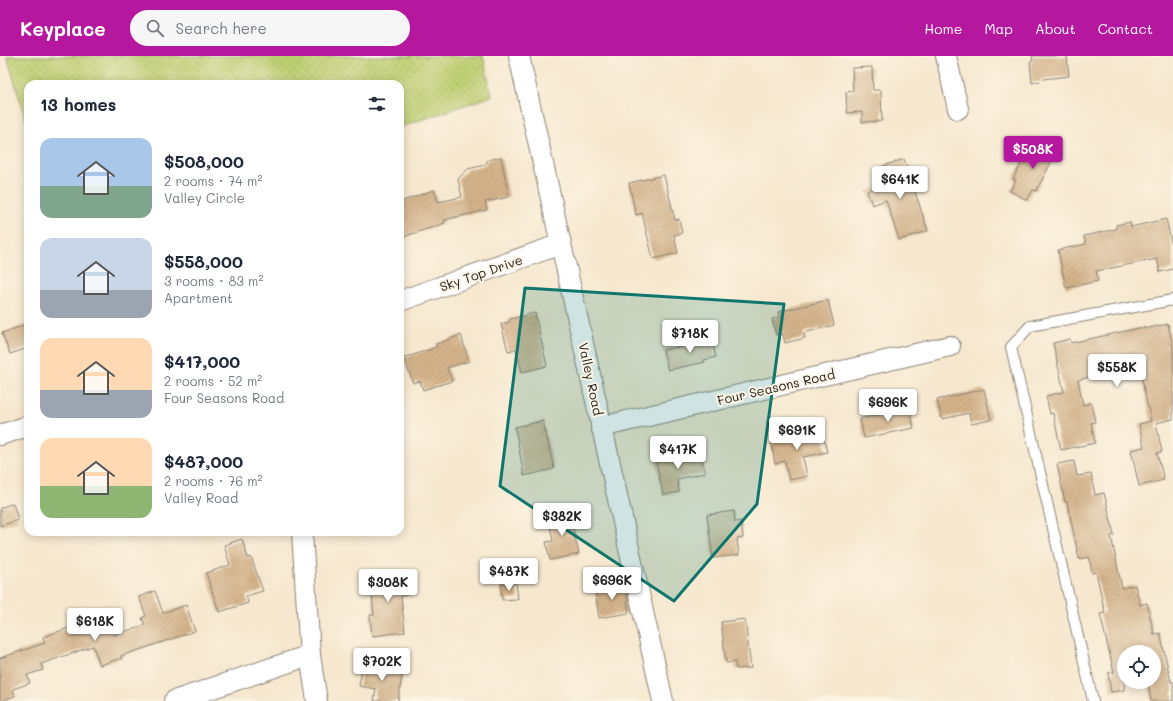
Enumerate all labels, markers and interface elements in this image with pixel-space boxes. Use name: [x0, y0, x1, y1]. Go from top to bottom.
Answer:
search box: [130, 10, 410, 46]
text: Keyplace: [20, 16, 106, 41]
icon: search: [144, 17, 166, 39]
text: Search here: [176, 18, 267, 38]
text: Home: [924, 19, 962, 38]
text: Map: [984, 19, 1013, 38]
text: About: [1035, 19, 1076, 38]
text: Contact: [1098, 19, 1153, 38]
text: 13 homes: [40, 93, 116, 115]
icon: filters: [366, 93, 388, 115]
pin: $508K: [1005, 136, 1061, 170]
text: $508K: [1013, 140, 1053, 157]
text: $508,000: [164, 150, 244, 172]
icon: home: [72, 154, 120, 202]
pin: $641K: [872, 166, 928, 200]
text: $641K: [881, 170, 919, 187]
text: 2 rooms · 74 m²: [164, 172, 262, 189]
text: Valley Circle: [164, 189, 245, 206]
text: $558,000: [164, 250, 243, 272]
street label: Sky Top Drive: [437, 250, 525, 295]
icon: home: [72, 254, 120, 302]
text: 3 rooms · 83 m²: [164, 272, 263, 289]
text: Apartment: [164, 289, 233, 306]
pin: $718K: [662, 320, 718, 354]
text: $718K: [671, 324, 709, 341]
street label: Valley Road: [575, 341, 608, 417]
text: $417,000: [164, 350, 240, 372]
icon: home: [72, 354, 120, 402]
pin: $558K: [1089, 354, 1145, 388]
text: $558K: [1097, 358, 1137, 375]
street label: Four Seasons Road: [715, 365, 836, 408]
text: 2 rooms · 52 m²: [164, 372, 262, 389]
text: Four Seasons Road: [164, 389, 284, 406]
pin: $696K: [860, 389, 916, 423]
text: $696K: [868, 393, 908, 410]
pin: $691K: [769, 417, 825, 451]
text: $691K: [778, 421, 816, 438]
pin: $417K: [650, 436, 706, 470]
text: $417K: [659, 440, 697, 457]
text: $487,000: [164, 450, 243, 472]
icon: home: [72, 454, 120, 502]
text: 2 rooms · 76 m²: [164, 472, 263, 489]
text: Valley Road: [164, 489, 238, 506]
pin: $382K: [534, 503, 590, 537]
text: $382K: [542, 507, 582, 524]
pin: $487K: [481, 558, 537, 592]
text: $487K: [489, 562, 529, 579]
pin: $696K: [584, 567, 640, 601]
pin: $308K: [360, 569, 416, 603]
text: $696K: [592, 571, 632, 588]
text: $308K: [368, 573, 408, 590]
pin: $618K: [67, 608, 123, 642]
text: $618K: [76, 612, 114, 629]
map controls: [1117, 645, 1161, 689]
button: locate: [1117, 645, 1161, 689]
pin: $702K: [354, 648, 410, 682]
text: $702K: [362, 652, 402, 669]

